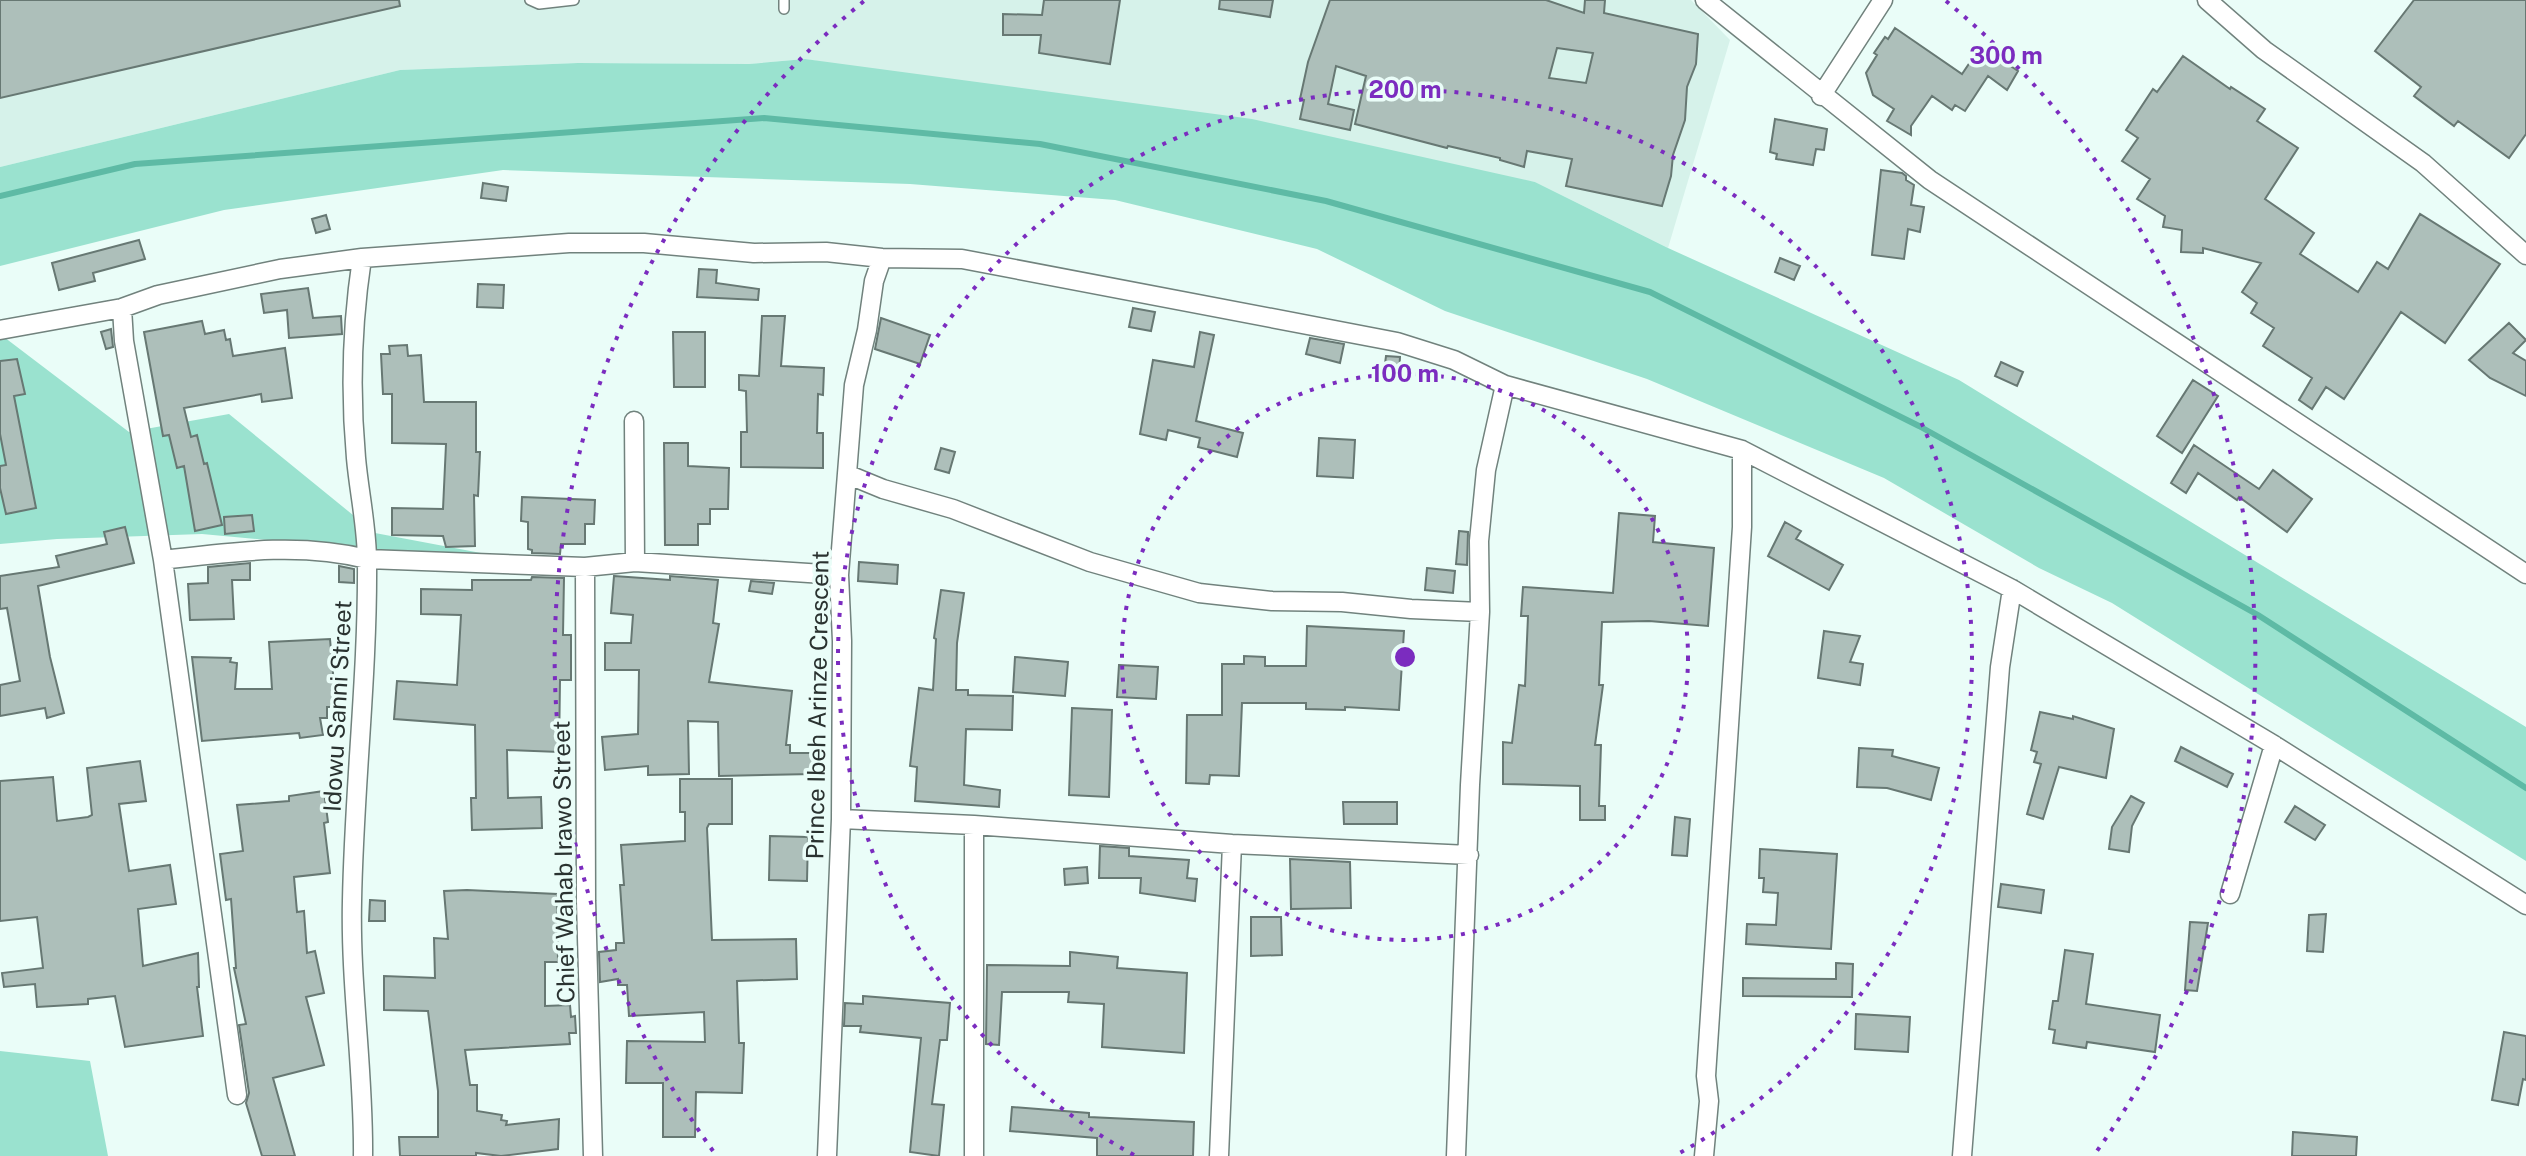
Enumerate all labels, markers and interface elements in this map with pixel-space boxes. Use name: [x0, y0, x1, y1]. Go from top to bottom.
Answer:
text: 300 m: [1969, 41, 2043, 69]
text: 200 m: [1368, 75, 1442, 103]
text: 100 m: [1371, 359, 1439, 387]
street label: Prince Ibeh Arinze Crescent: [800, 550, 834, 860]
street label: Idowu Sanni Street: [317, 600, 357, 812]
centre of rings: [1391, 643, 1419, 671]
street label: Chief Wahab Irawo Street: [547, 720, 579, 1004]

